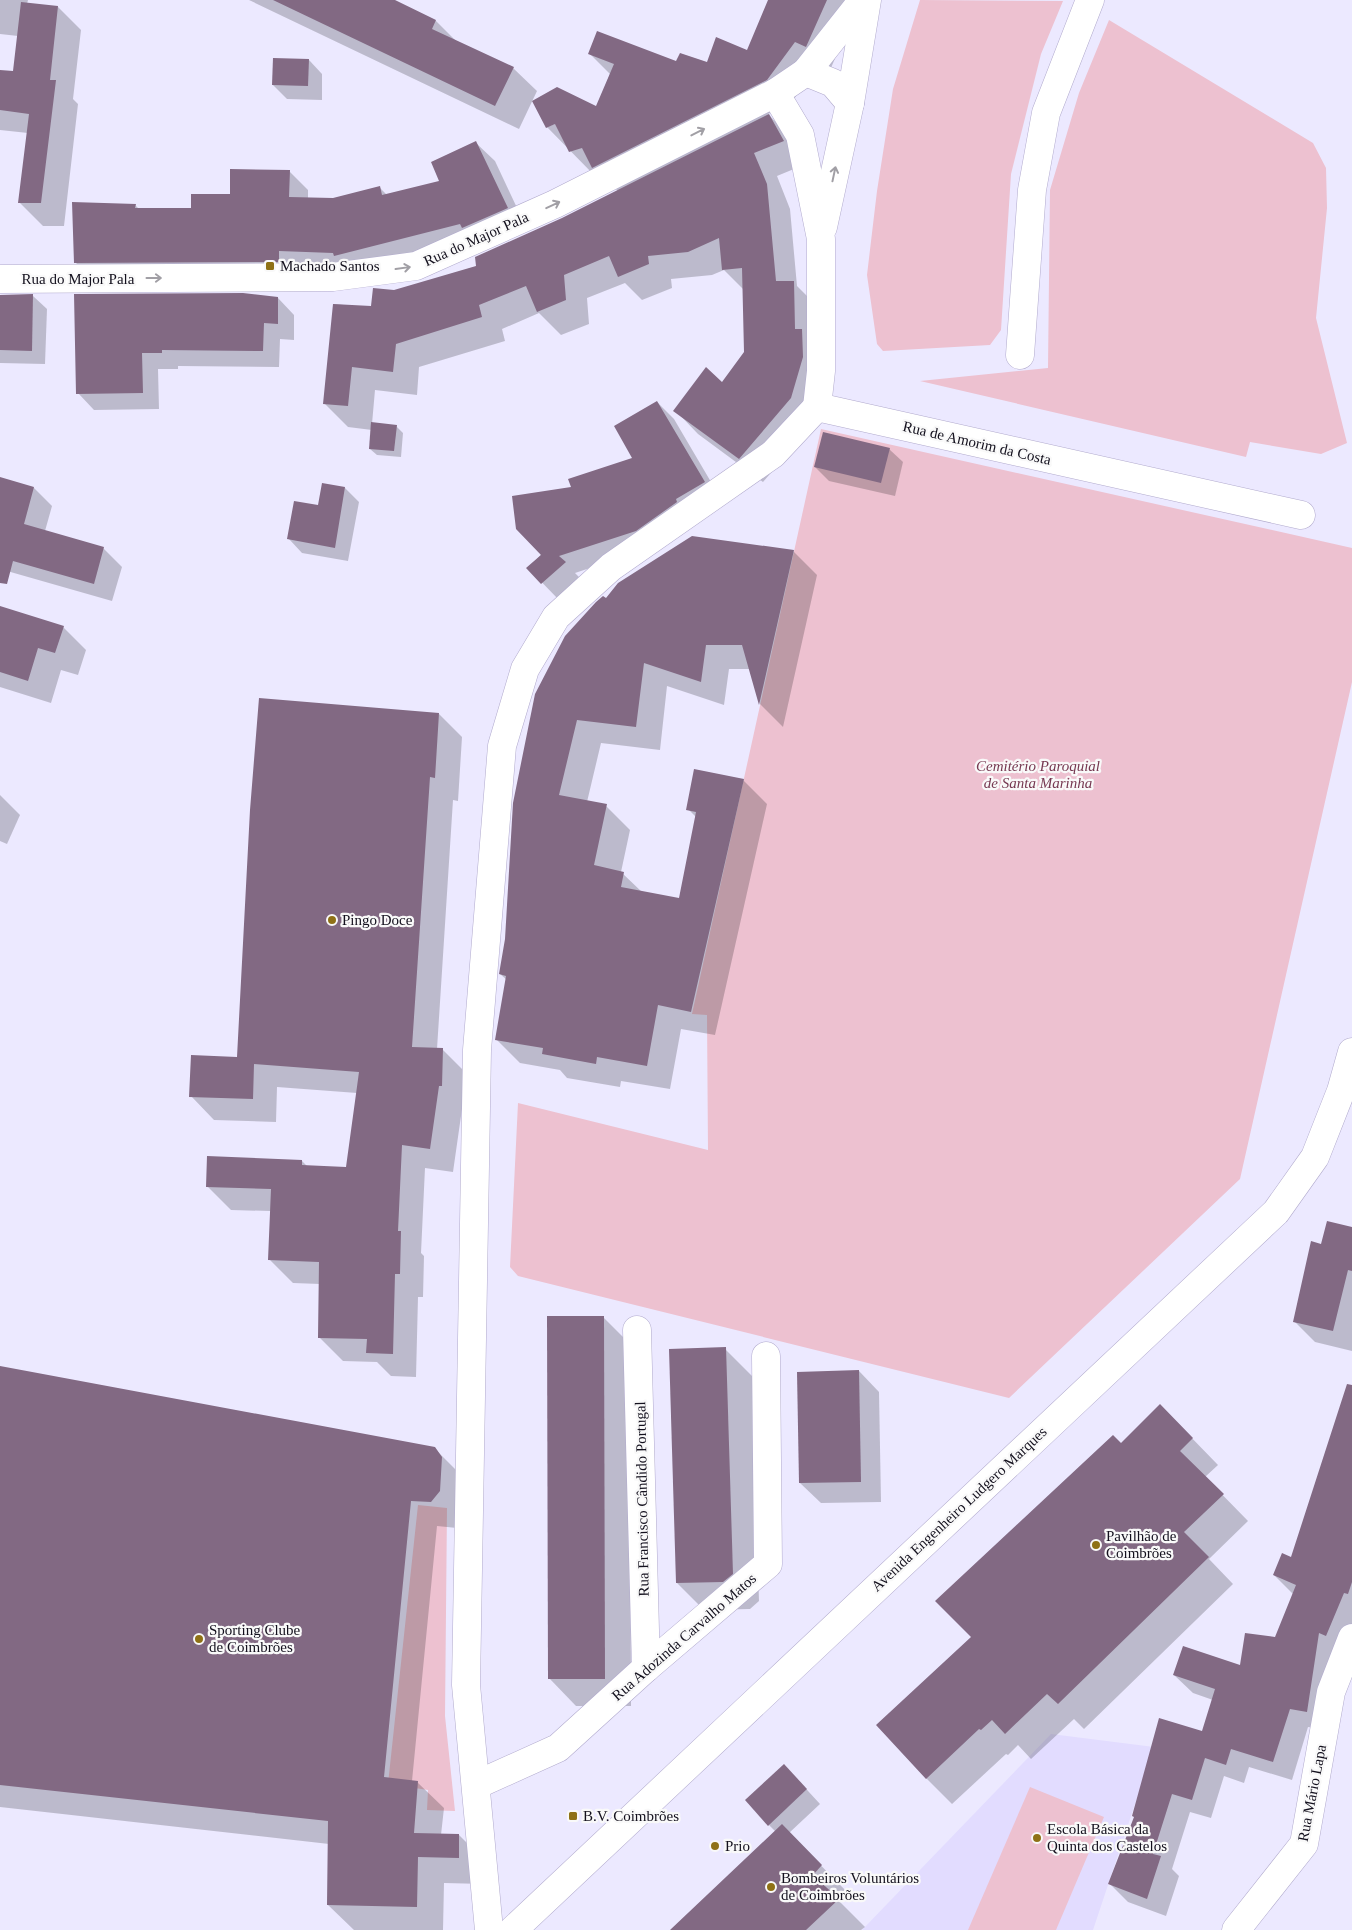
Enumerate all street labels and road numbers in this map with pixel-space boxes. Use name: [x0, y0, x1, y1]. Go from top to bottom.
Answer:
street label: Rua do Major Pala: [421, 209, 531, 269]
street label: Rua do Major Pala: [22, 271, 135, 287]
street label: Rua de Amorim da Costa: [901, 418, 1053, 468]
street label: Rua Francisco Cândido Portugal: [632, 1401, 652, 1597]
street label: Avenida Engenheiro Ludgero Marques: [868, 1423, 1050, 1594]
street label: Rua Adozinda Carvalho Matos: [609, 1570, 759, 1704]
street label: Rua Mário Lapa: [1295, 1743, 1329, 1843]

